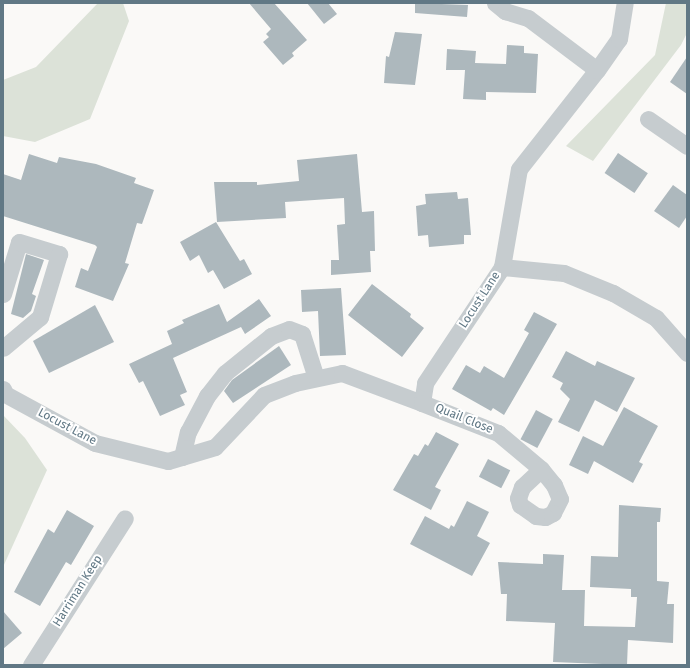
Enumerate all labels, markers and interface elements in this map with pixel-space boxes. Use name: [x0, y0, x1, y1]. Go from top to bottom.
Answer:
street label: Locust Lane: [456, 269, 504, 331]
street label: Quail Close: [433, 401, 495, 437]
street label: Locust Lane: [35, 406, 99, 448]
street label: Harriman Keep: [50, 553, 106, 629]

